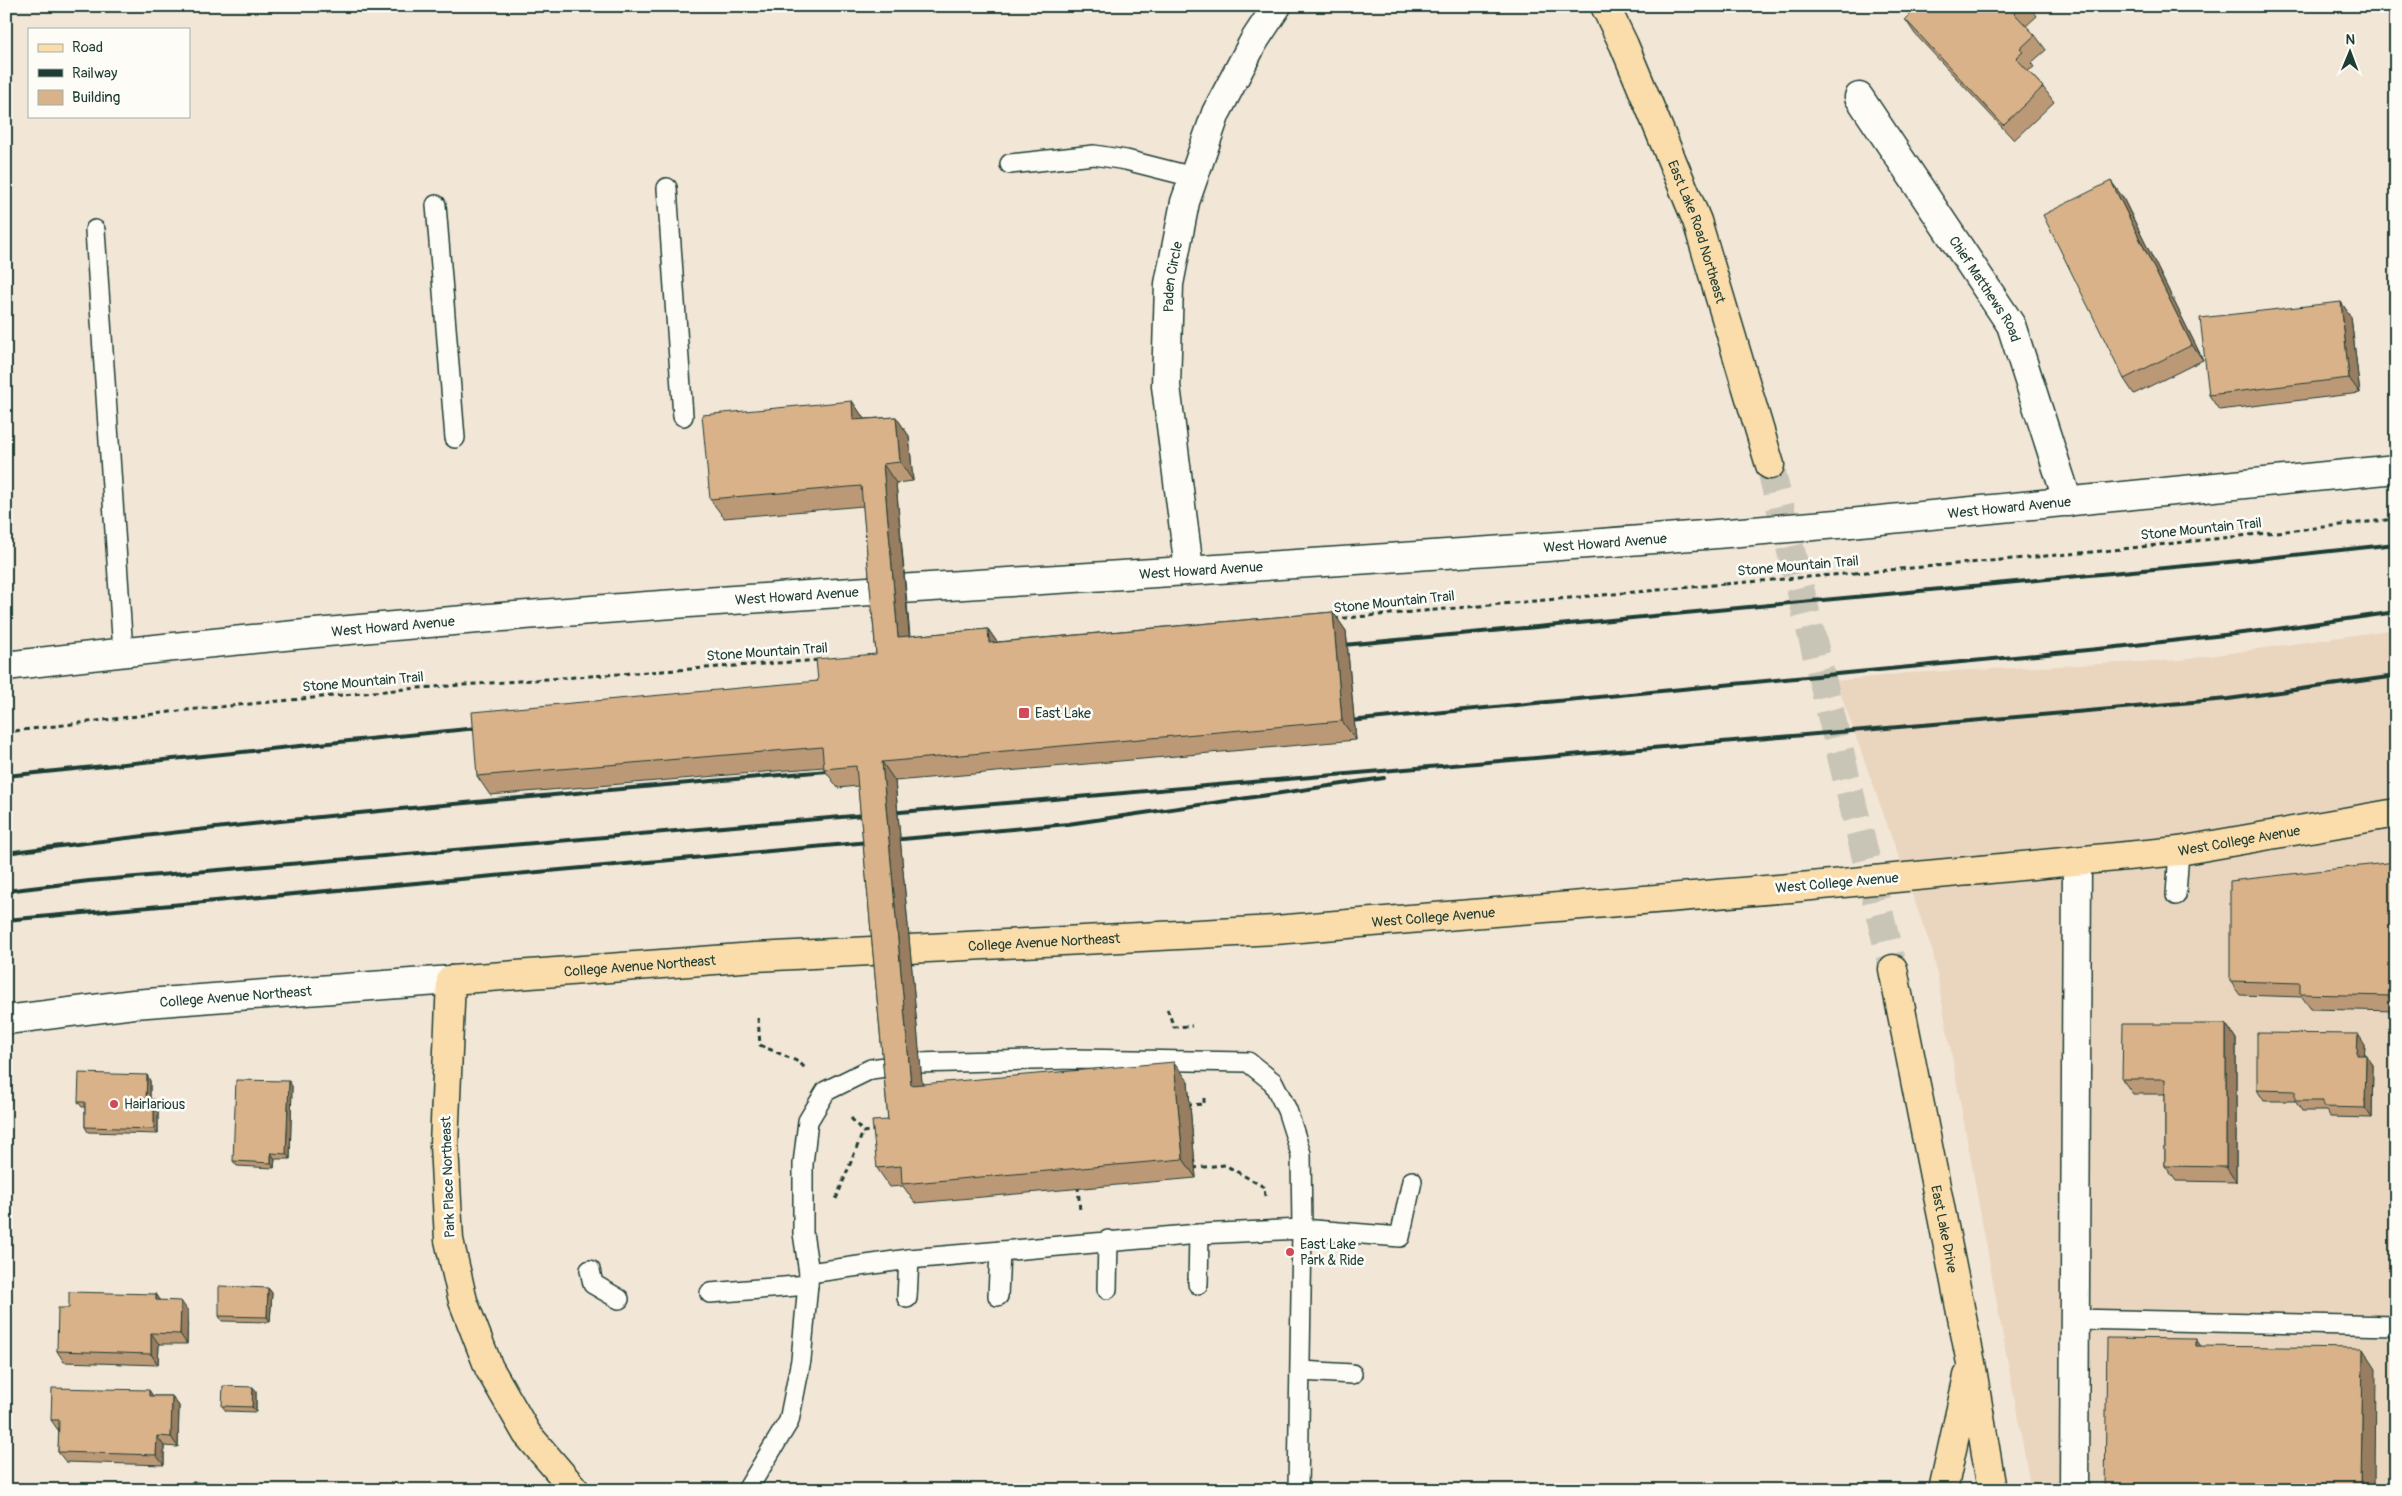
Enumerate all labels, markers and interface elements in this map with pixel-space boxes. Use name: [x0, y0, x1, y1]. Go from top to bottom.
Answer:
legend: [28, 28, 190, 118]
north arrow: [2324, 28, 2374, 78]
text: N: [2345, 31, 2355, 48]
text: Road: [72, 38, 103, 57]
text: Railway: [72, 64, 118, 83]
text: Building: [72, 88, 120, 107]
street label: East Lake Road Northeast: [1664, 157, 1730, 306]
street label: Chief Matthews Road: [1946, 233, 2024, 344]
street label: Paden Circle: [1160, 240, 1186, 313]
street label: West Howard Avenue: [1947, 493, 2072, 522]
street label: Stone Mountain Trail: [2140, 514, 2262, 544]
street label: West Howard Avenue: [1543, 530, 1668, 556]
street label: Stone Mountain Trail: [1737, 552, 1859, 580]
street label: West Howard Avenue: [1139, 558, 1263, 582]
street label: West Howard Avenue: [734, 583, 859, 608]
street label: Stone Mountain Trail: [1333, 587, 1455, 617]
street label: West Howard Avenue: [330, 612, 455, 640]
street label: Stone Mountain Trail: [706, 639, 828, 665]
street label: Stone Mountain Trail: [302, 668, 424, 696]
place label: East Lake: [1035, 705, 1091, 722]
marker: East Lake: [1017, 706, 1031, 720]
street label: West College Avenue: [2177, 821, 2302, 860]
street label: West College Avenue: [1775, 869, 1899, 897]
street label: West College Avenue: [1371, 904, 1496, 931]
street label: College Avenue Northeast: [968, 930, 1121, 954]
street label: College Avenue Northeast: [563, 951, 717, 980]
street label: College Avenue Northeast: [159, 982, 313, 1011]
place label: Hairlarious: [124, 1096, 186, 1113]
marker: Hairlarious: [108, 1098, 120, 1110]
street label: Park Place Northeast: [437, 1116, 459, 1238]
street label: East Lake Drive: [1927, 1184, 1961, 1274]
place label: East Lake Park & Ride: [1300, 1236, 1364, 1269]
marker: East Lake Park & Ride: [1284, 1246, 1296, 1258]

